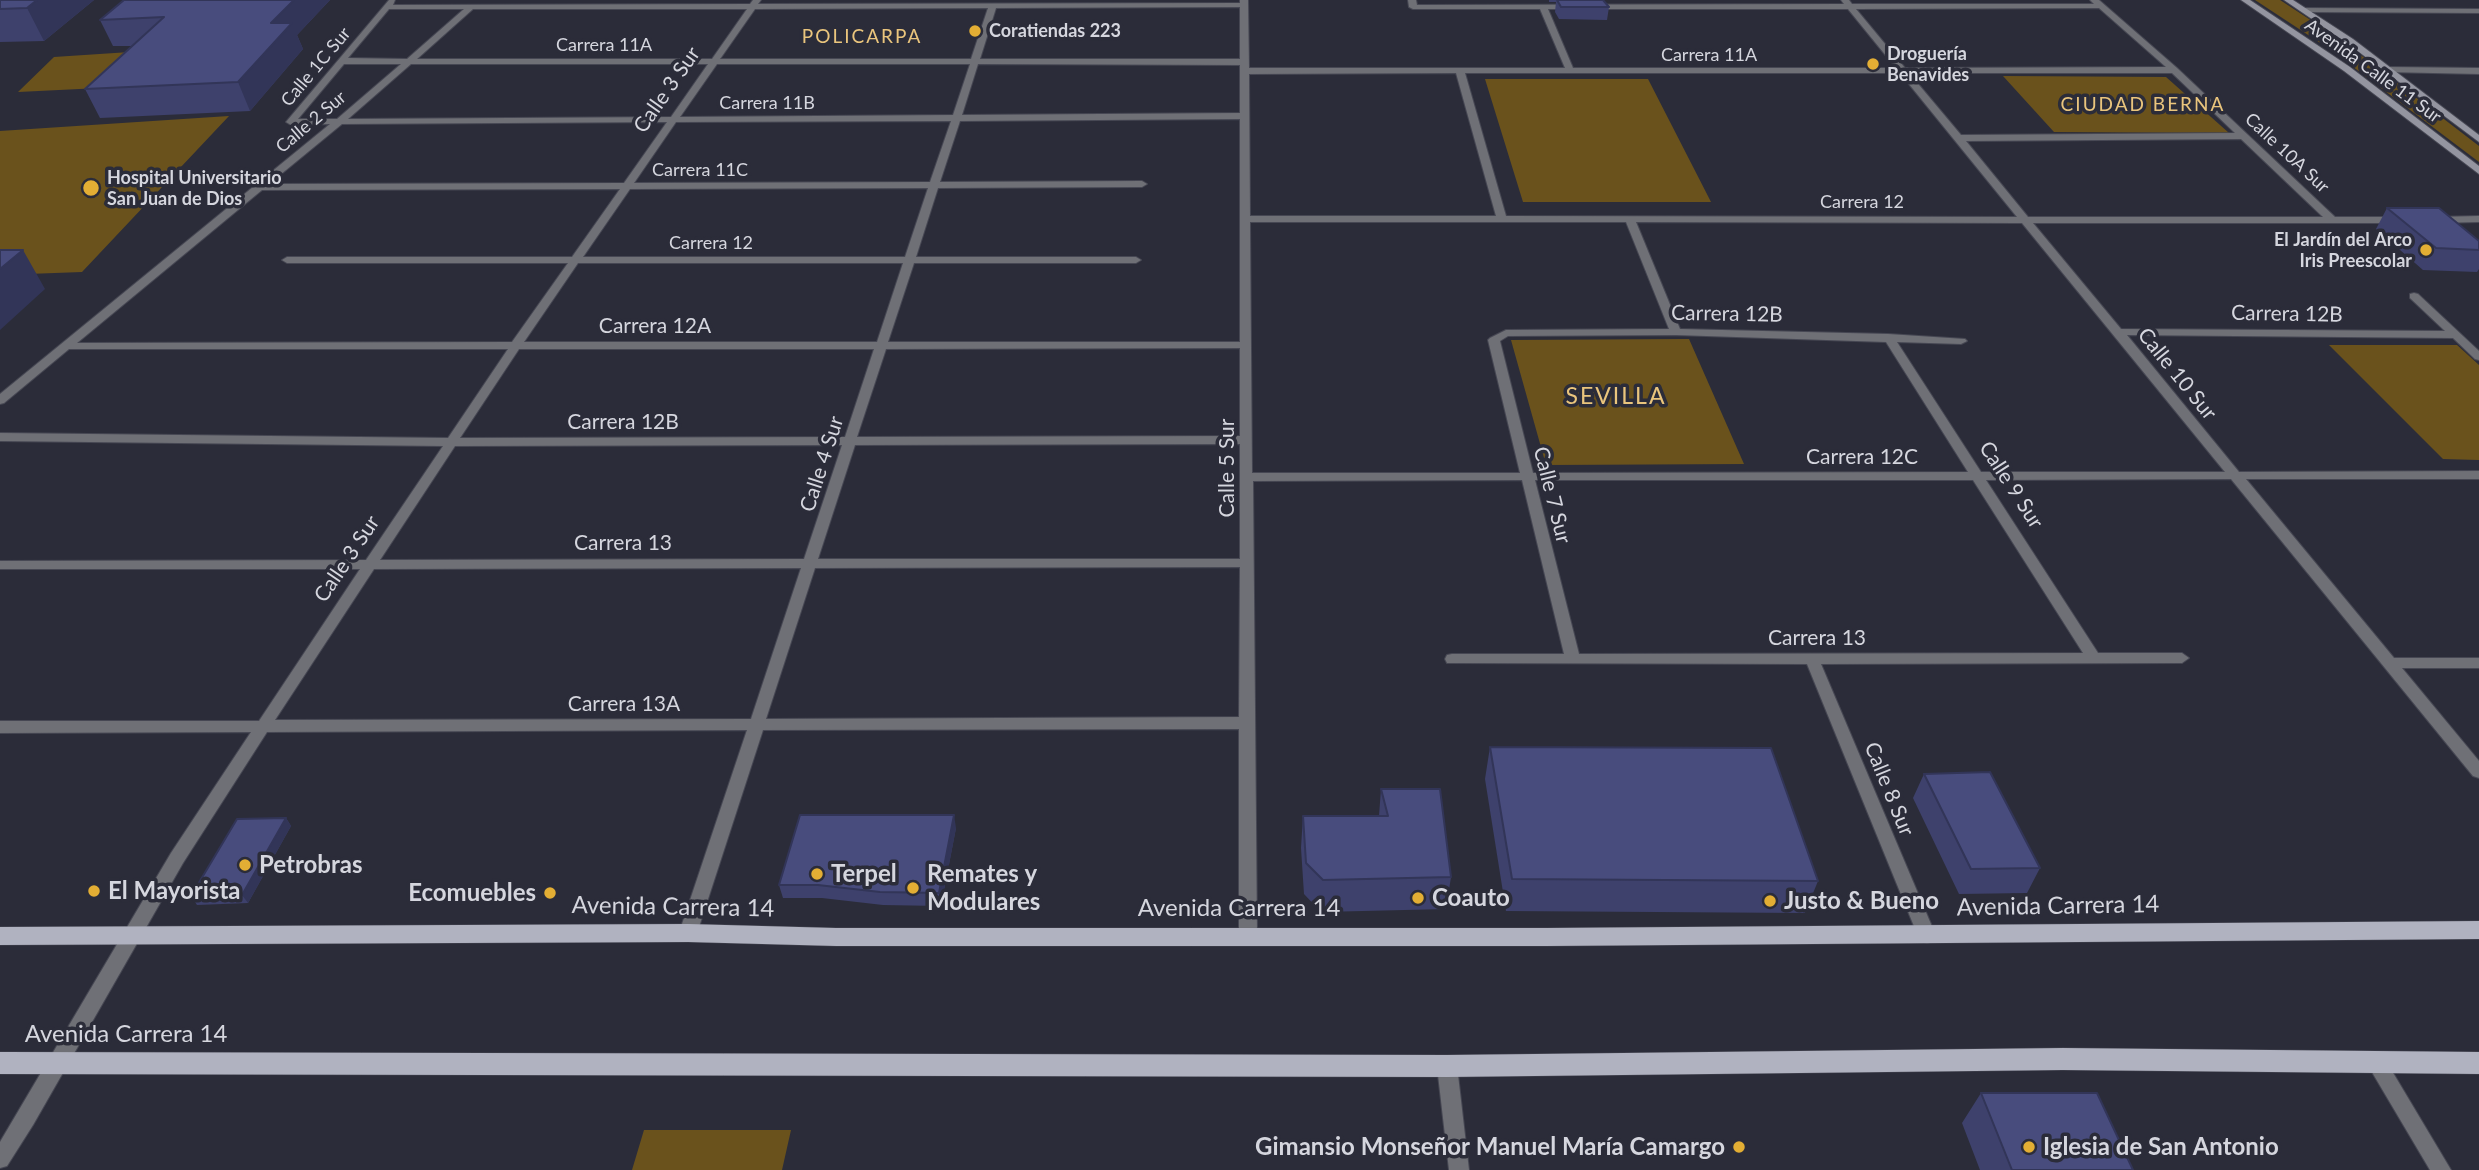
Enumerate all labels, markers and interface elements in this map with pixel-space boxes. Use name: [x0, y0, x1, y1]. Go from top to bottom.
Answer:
street label: Avenida Calle 11 Sur: [2301, 14, 2445, 128]
place label: Coratiendas 223: [989, 20, 1121, 42]
street label: Calle 1C Sur: [277, 23, 355, 111]
marker: Coratiendas 223: [967, 23, 983, 39]
district label: POLICARPA: [803, 26, 921, 48]
street label: Carrera 11A: [556, 34, 652, 56]
street label: Calle 3 Sur: [628, 42, 706, 138]
place label: Droguería Benavides: [1887, 43, 1969, 86]
street label: Carrera 11A: [1661, 44, 1757, 66]
marker: Droguería Benavides: [1865, 56, 1881, 72]
street label: Calle 2 Sur: [272, 86, 350, 158]
street label: Carrera 11B: [719, 92, 815, 114]
district label: CIUDAD BERNA: [2062, 94, 2224, 116]
street label: Calle 10A Sur: [2240, 108, 2334, 198]
street label: Carrera 11C: [652, 159, 748, 181]
place label: Hospital Universitario San Juan de Dios: [107, 167, 282, 210]
marker: Hospital Universitario San Juan de Dios: [81, 178, 101, 198]
street label: Carrera 12: [1820, 191, 1904, 213]
place label: El Jardín del Arco Iris Preescolar: [2274, 229, 2412, 272]
street label: Carrera 12: [669, 232, 753, 254]
marker: El Jardín del Arco Iris Preescolar: [2418, 242, 2434, 258]
street label: Carrera 12B: [1671, 300, 1783, 328]
street label: Carrera 12B: [2231, 300, 2343, 328]
street label: Carrera 12A: [599, 313, 711, 339]
street label: Calle 10 Sur: [2132, 323, 2222, 425]
district label: SEVILLA: [1566, 383, 1666, 411]
street label: Carrera 12B: [567, 409, 679, 435]
street label: Calle 4 Sur: [795, 413, 849, 515]
street label: Calle 5 Sur: [1214, 419, 1240, 517]
street label: Calle 9 Sur: [1973, 437, 2049, 533]
street label: Calle 7 Sur: [1528, 444, 1576, 546]
street label: Carrera 12C: [1806, 444, 1918, 470]
street label: Calle 3 Sur: [309, 511, 385, 607]
street label: Carrera 13: [574, 530, 672, 556]
street label: Carrera 13: [1768, 625, 1866, 651]
street label: Carrera 13A: [568, 691, 680, 717]
street label: Calle 8 Sur: [1859, 738, 1919, 840]
place label: Petrobras: [259, 851, 362, 879]
marker: Petrobras: [237, 857, 253, 873]
place label: Terpel: [831, 860, 897, 888]
place label: Remates y Modulares: [927, 860, 1040, 916]
marker: Terpel: [809, 866, 825, 882]
place label: El Mayorista: [108, 877, 241, 905]
place label: Ecomuebles: [408, 879, 536, 907]
marker: Remates y Modulares: [905, 880, 921, 896]
marker: El Mayorista: [86, 883, 102, 899]
place label: Coauto: [1432, 884, 1510, 912]
marker: Ecomuebles: [542, 885, 558, 901]
place label: Justo & Bueno: [1784, 887, 1939, 915]
marker: Coauto: [1410, 890, 1426, 906]
street label: Avenida Carrera 14: [1956, 890, 2160, 922]
street label: Avenida Carrera 14: [571, 891, 775, 923]
marker: Justo & Bueno: [1762, 893, 1778, 909]
street label: Avenida Carrera 14: [1138, 894, 1340, 922]
street label: Avenida Carrera 14: [25, 1020, 227, 1048]
place label: Gimansio Monseñor Manuel María Camargo: [1255, 1133, 1725, 1161]
place label: Iglesia de San Antonio: [2043, 1133, 2279, 1161]
marker: Gimansio Monseñor Manuel María Camargo: [1731, 1139, 1747, 1155]
marker: Iglesia de San Antonio: [2021, 1139, 2037, 1155]

